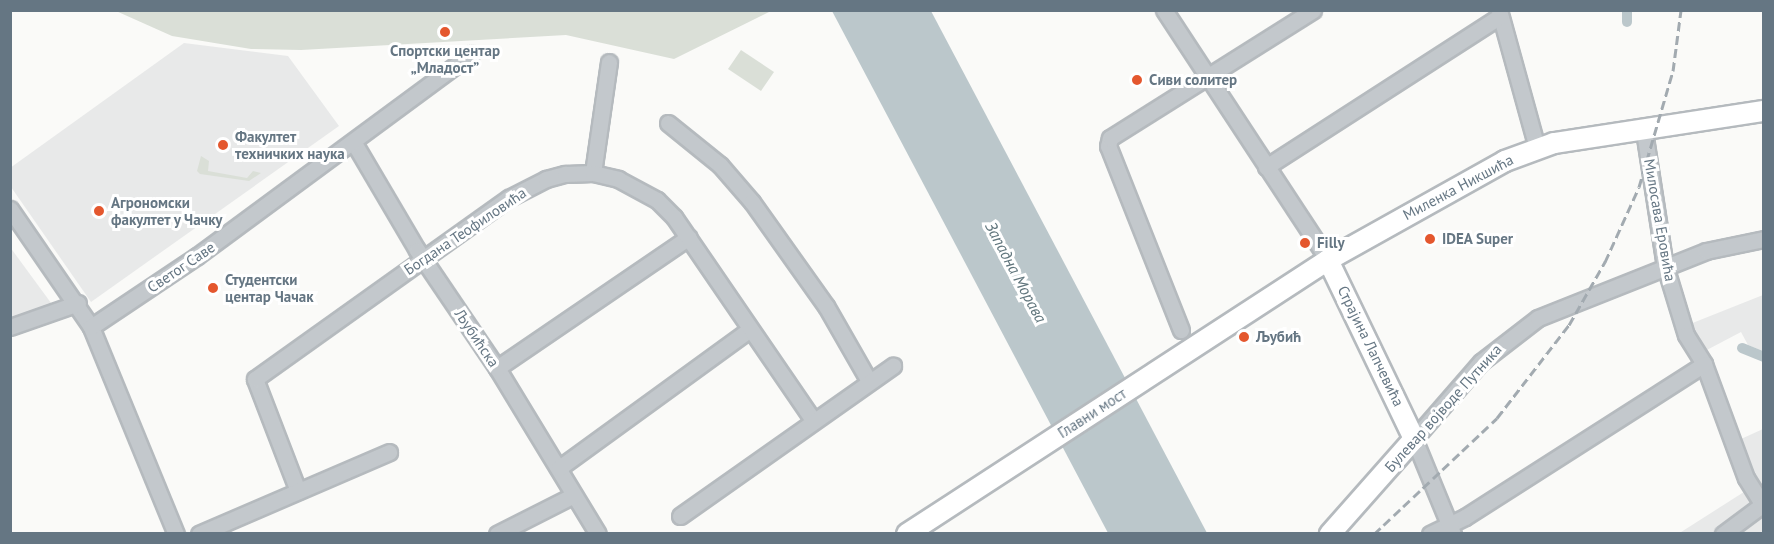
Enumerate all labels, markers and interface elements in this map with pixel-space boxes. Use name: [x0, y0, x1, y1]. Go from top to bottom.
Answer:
marker: Спортски центар „Младост”: [438, 25, 452, 39]
place label: Спортски центар „Младост”: [390, 41, 500, 76]
place label: Сиви солитер: [1149, 71, 1237, 89]
marker: Сиви солитер: [1130, 73, 1144, 87]
place label: Факултет техничких наука: [235, 127, 345, 162]
marker: Факултет техничких наука: [216, 138, 230, 152]
street label: Миленка Никшића: [1400, 150, 1516, 224]
street label: Милосава Еровића: [1640, 157, 1680, 283]
street label: Богдана Теофиловића: [400, 183, 530, 279]
place label: Агрономски факултет у Чачку: [111, 193, 224, 228]
marker: Агрономски факултет у Чачку: [92, 204, 106, 218]
water label: Западна Морава: [981, 218, 1051, 326]
place label: IDEA Super: [1442, 230, 1514, 248]
marker: IDEA Super: [1423, 232, 1437, 246]
place label: Filly: [1317, 234, 1345, 252]
marker: Filly: [1298, 236, 1312, 250]
street label: Светог Саве: [144, 238, 218, 296]
place label: Студентски центар Чачак: [225, 270, 314, 305]
marker: Студентски центар Чачак: [206, 281, 220, 295]
street label: Страјина Лапчевића: [1334, 283, 1408, 409]
street label: Љубићска: [451, 305, 503, 371]
place label: Љубић: [1256, 328, 1301, 346]
marker: Љубић: [1237, 330, 1251, 344]
street label: Булевар војводе Путника: [1381, 340, 1505, 476]
street label: Главни мост: [1054, 384, 1130, 442]

